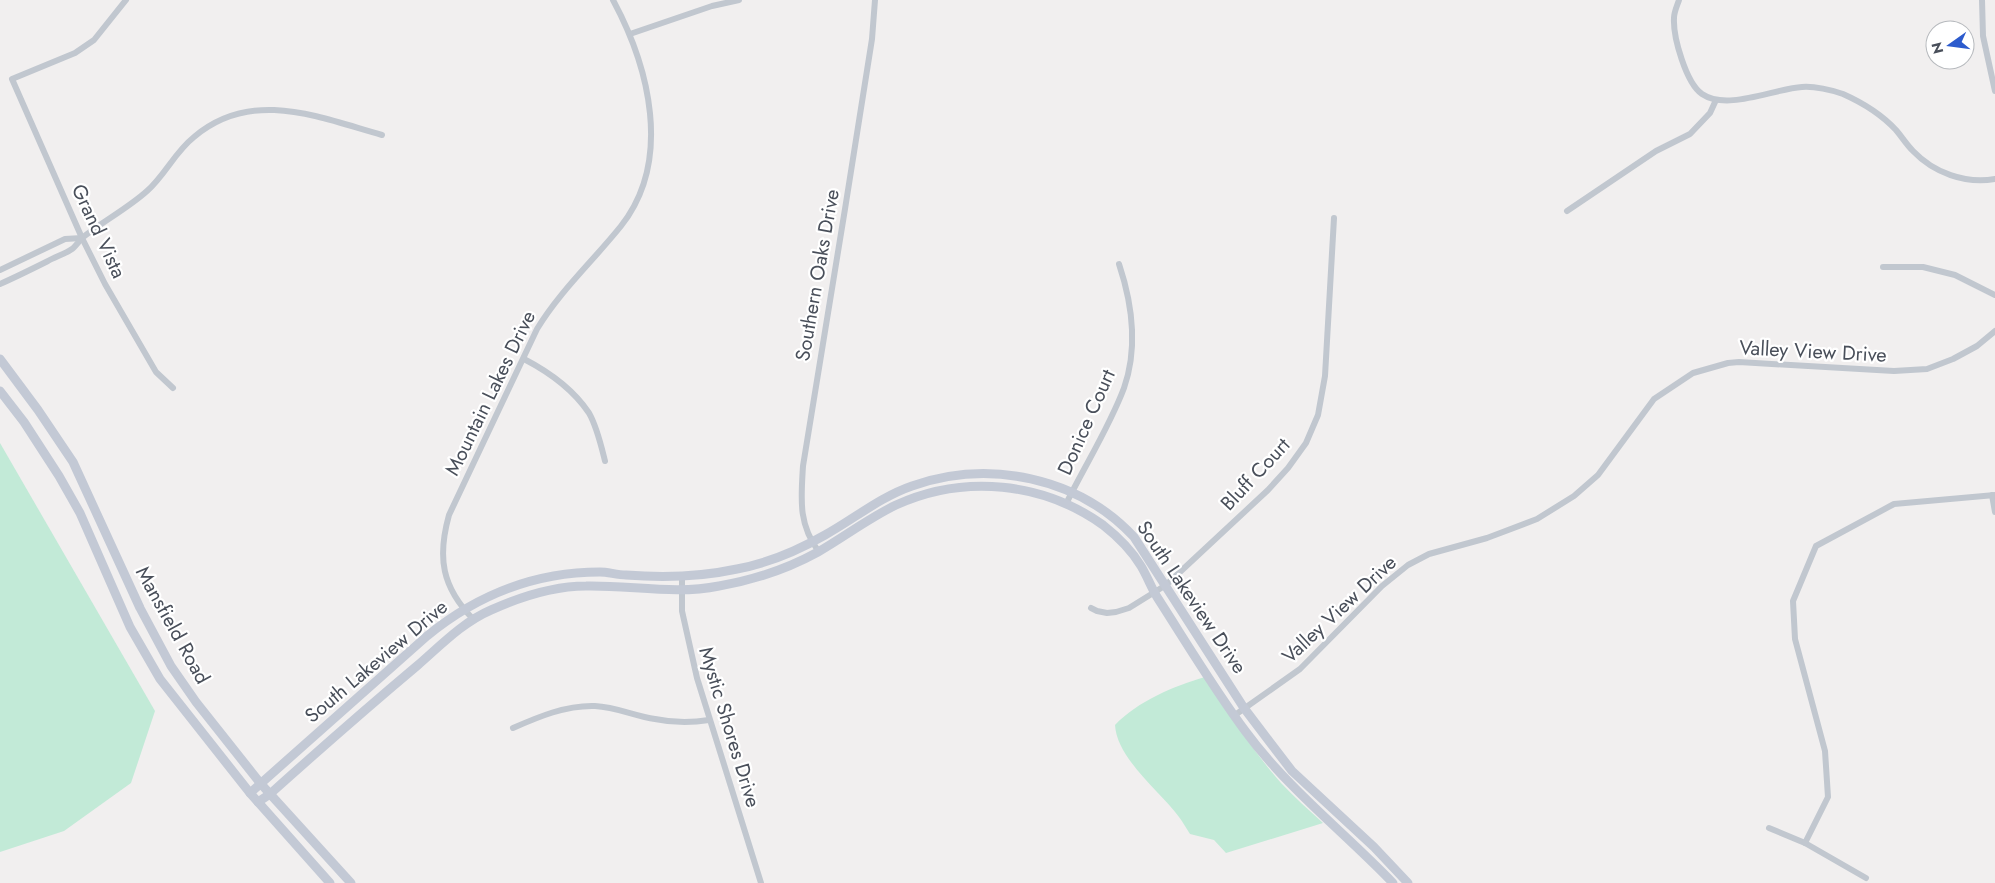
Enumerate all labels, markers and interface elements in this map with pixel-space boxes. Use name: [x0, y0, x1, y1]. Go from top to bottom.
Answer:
north arrow: [1925, 20, 1975, 70]
text: N: [1926, 40, 1948, 56]
street label: Grand Vista: [64, 179, 133, 283]
street label: Southern Oaks Drive: [788, 187, 847, 363]
street label: Mountain Lakes Drive: [438, 306, 543, 481]
street label: Valley View Drive: [1739, 333, 1887, 370]
street label: Donice Court: [1050, 365, 1123, 480]
street label: Bluff Court: [1214, 431, 1297, 517]
street label: South Lakeview Drive: [1130, 515, 1254, 680]
street label: Valley View Drive: [1276, 549, 1403, 670]
street label: Mansfield Road: [128, 561, 217, 689]
street label: South Lakeview Drive: [298, 593, 454, 730]
street label: Mystic Shores Drive: [691, 643, 768, 811]

